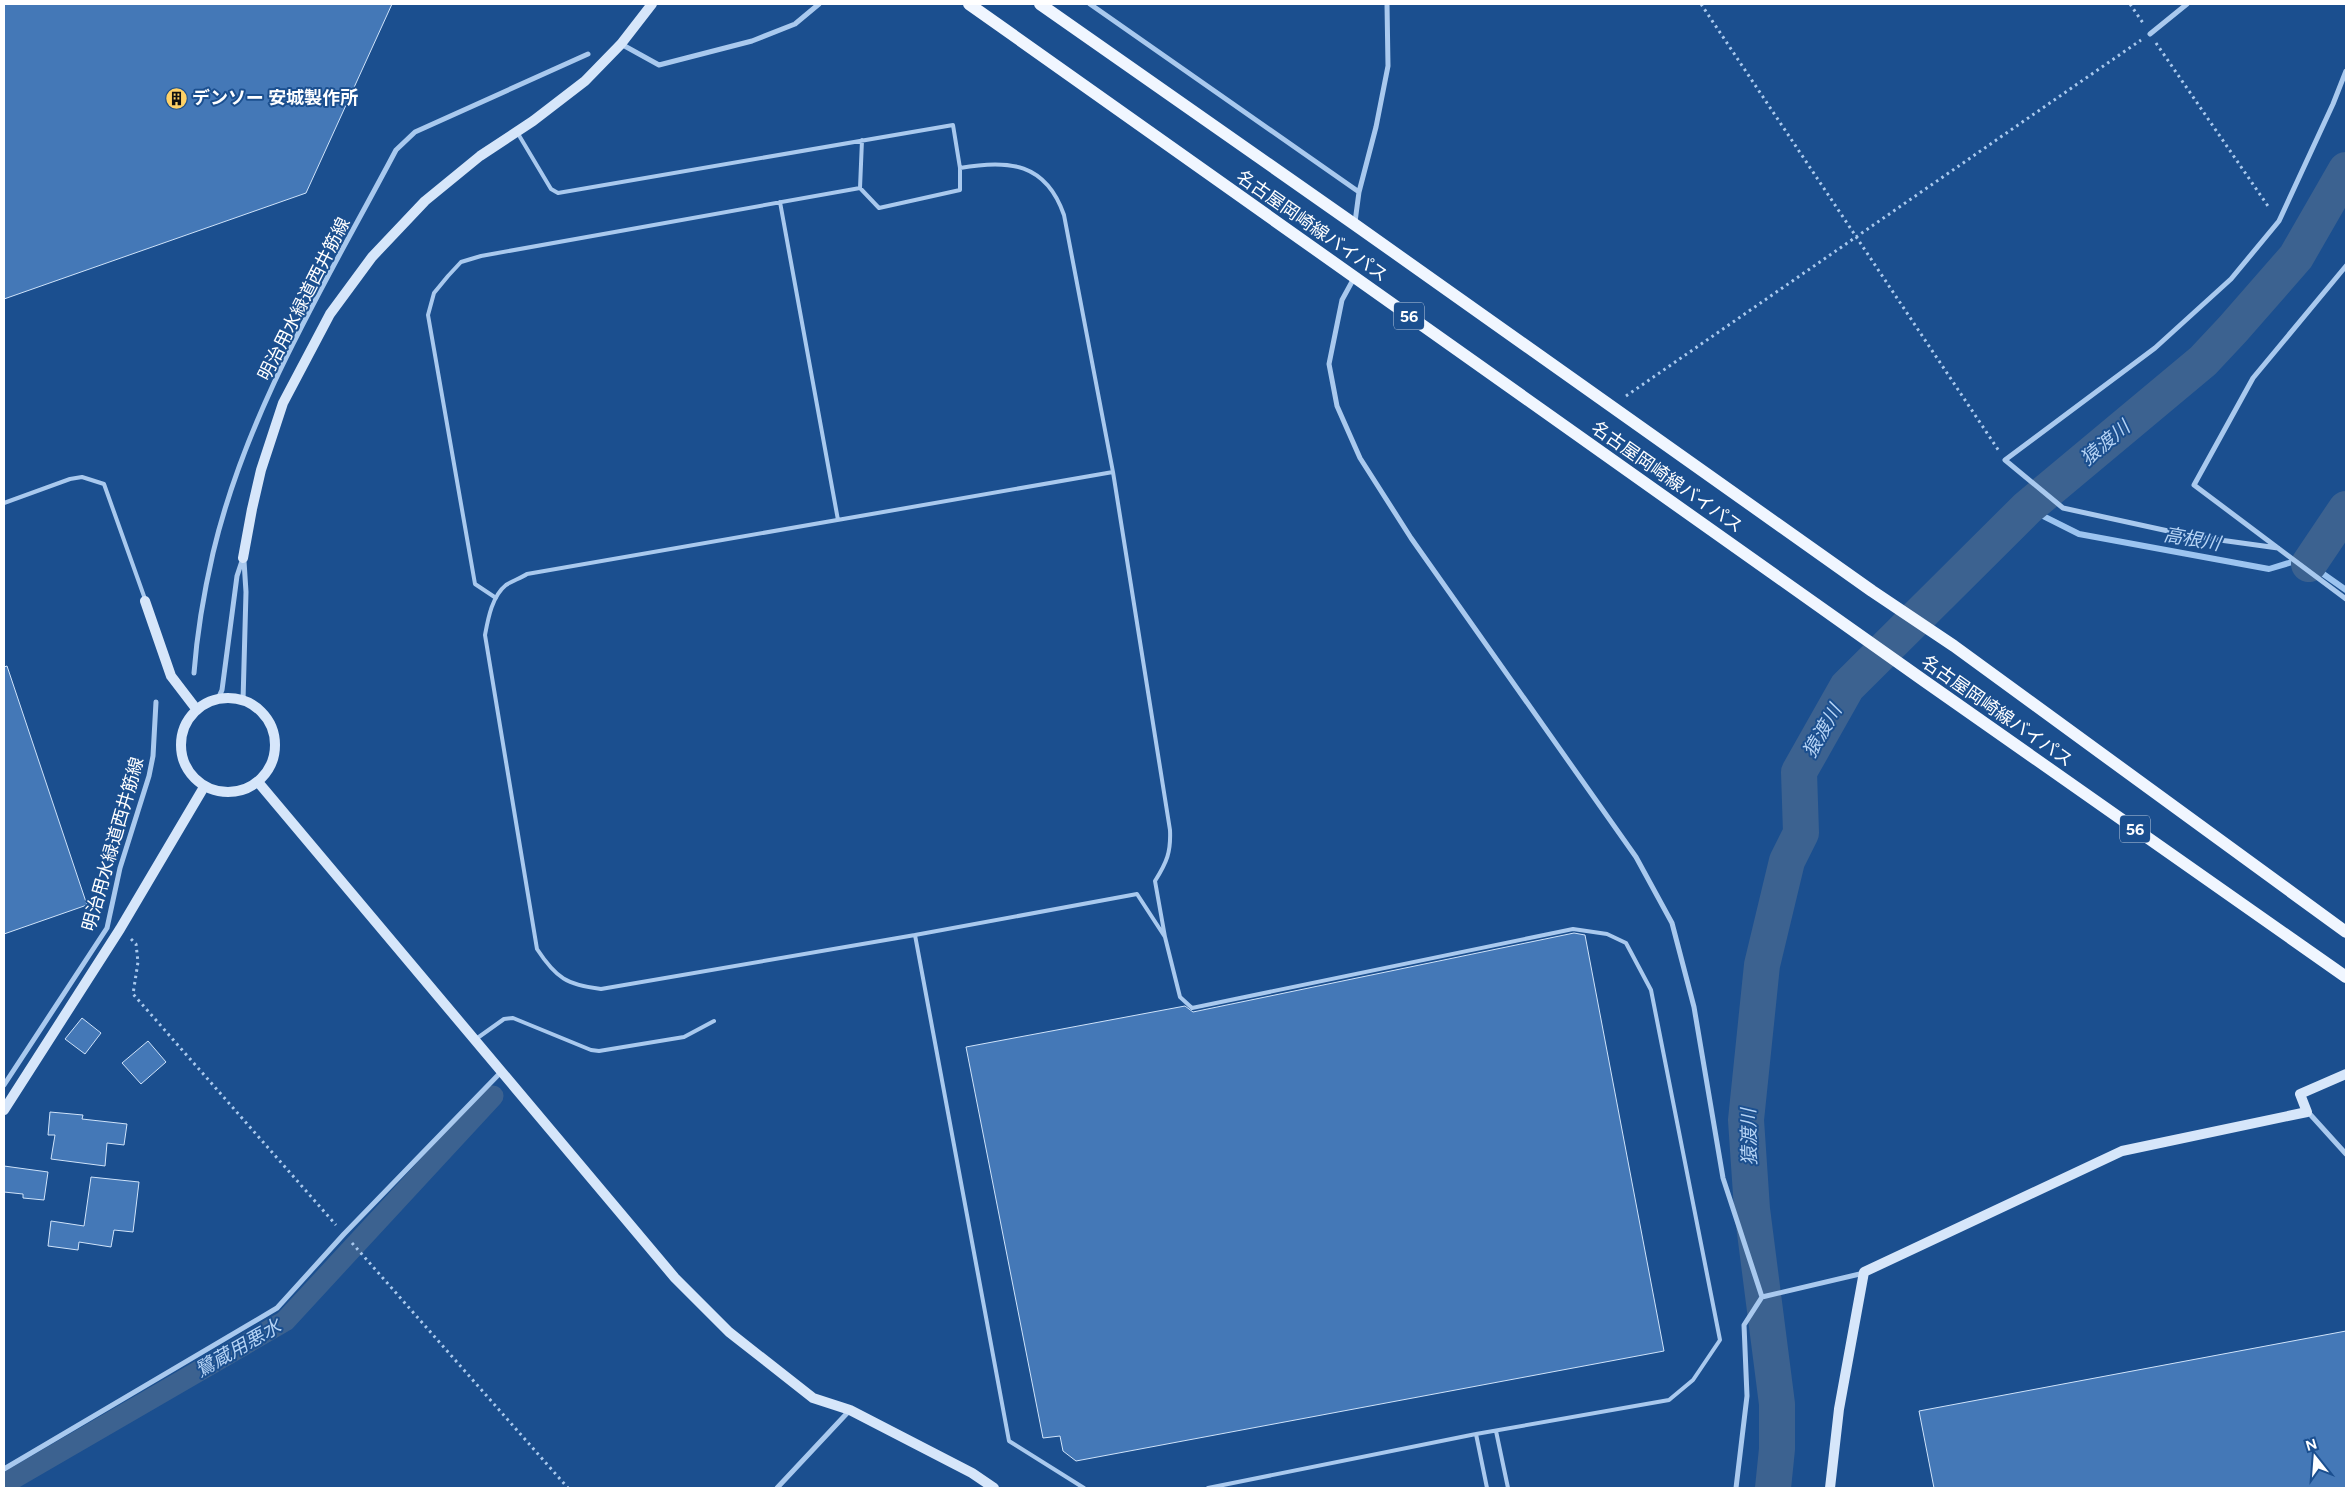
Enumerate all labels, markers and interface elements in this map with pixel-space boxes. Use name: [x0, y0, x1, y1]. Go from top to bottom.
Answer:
building icon: デンソー 安城製作所: [164, 86, 188, 110]
place label: デンソー 安城製作所: [192, 87, 358, 109]
street label: 名古屋岡崎線バイパス: [1232, 165, 1392, 287]
street label: 明治用水緑道西井筋線: [253, 214, 355, 384]
road number: 56: [1394, 302, 1424, 330]
water label: 猿渡川: [2076, 415, 2136, 470]
street label: 名古屋岡崎線バイパス: [1587, 416, 1747, 538]
water label: 高根川: [2162, 523, 2224, 556]
street label: 名古屋岡崎線バイパス: [1917, 650, 2077, 772]
water label: 猿渡川: [1798, 699, 1847, 761]
street label: 明治用水緑道西井筋線: [78, 754, 148, 934]
road number: 56: [2120, 816, 2150, 842]
water label: 猿渡川: [1737, 1106, 1761, 1166]
water label: 鷺蔵用悪水: [191, 1313, 287, 1382]
north arrow: [2290, 1432, 2340, 1482]
text: N: [2304, 1435, 2319, 1455]

